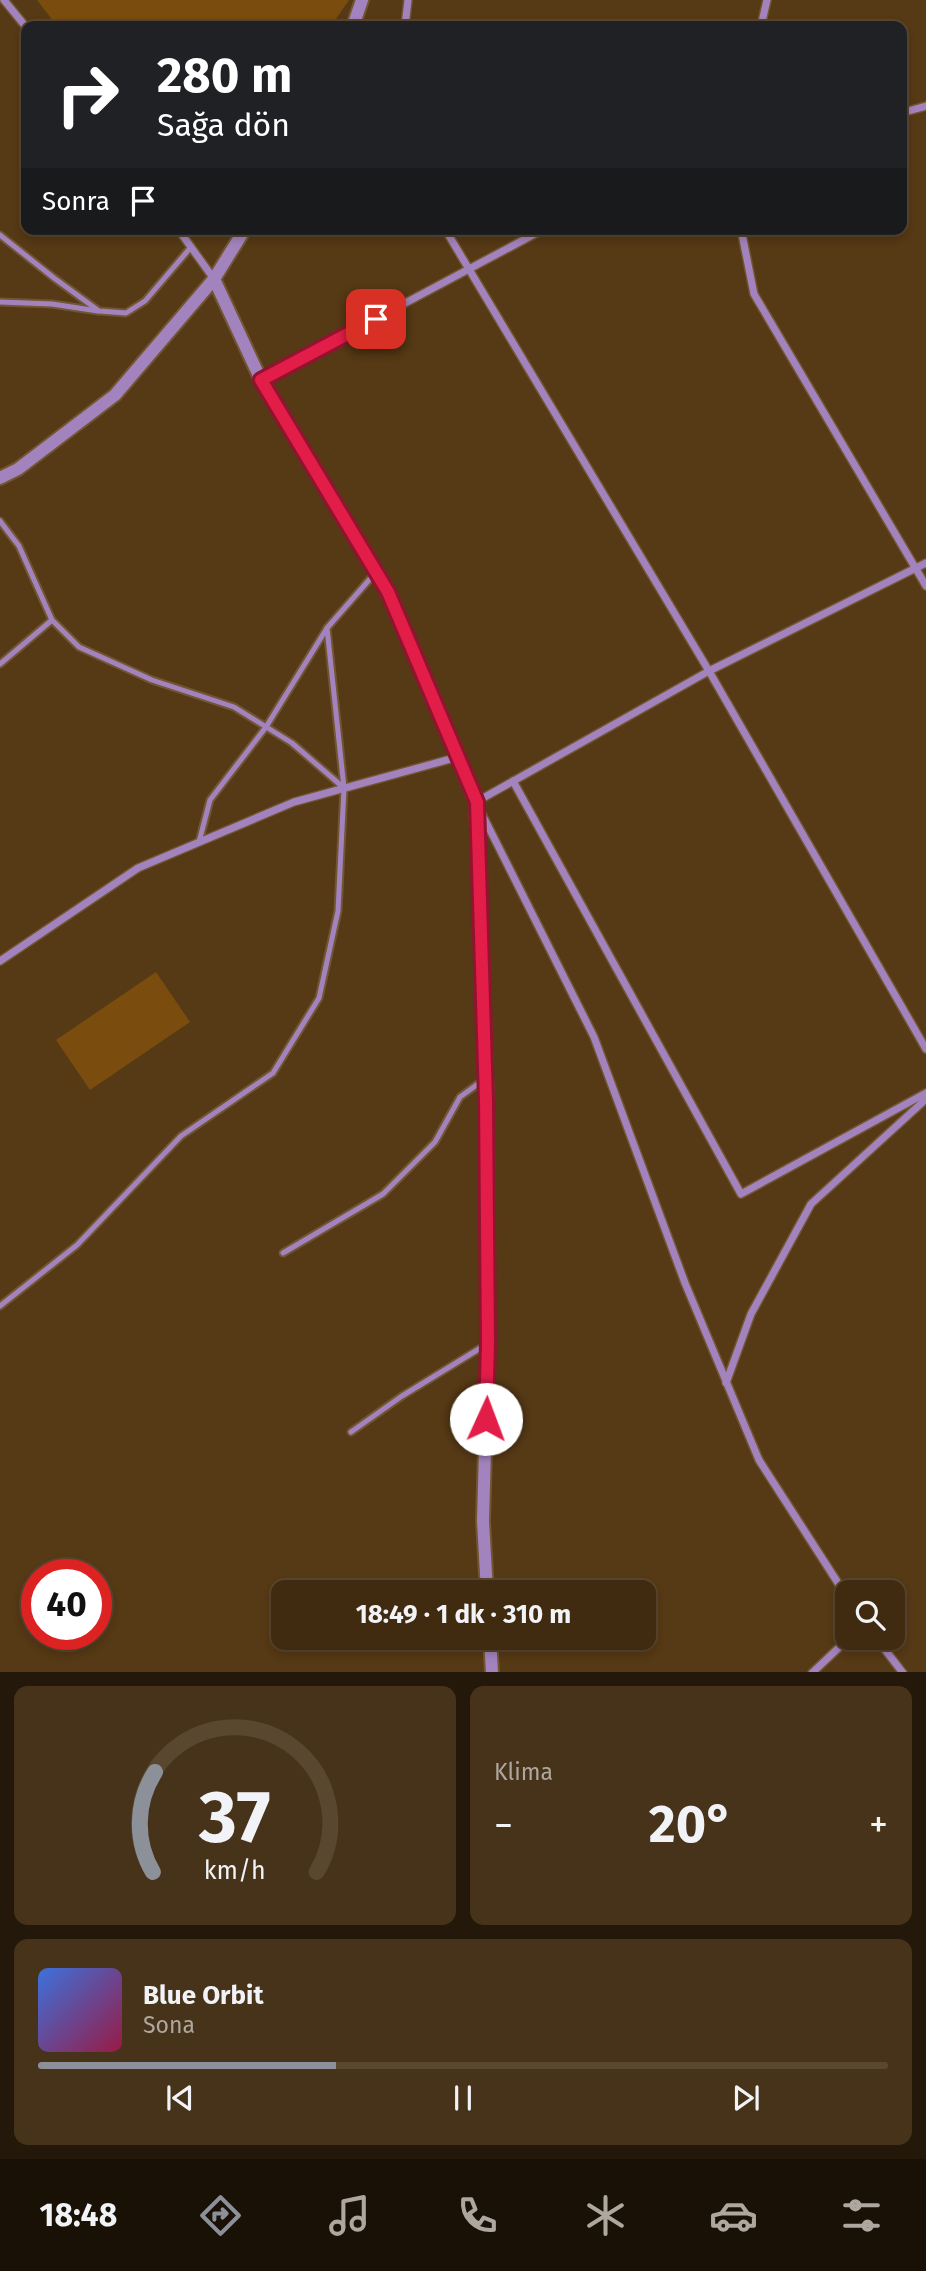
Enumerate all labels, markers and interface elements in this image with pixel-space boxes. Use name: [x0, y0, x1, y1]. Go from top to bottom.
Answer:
text: 280 m: [157, 46, 293, 105]
icon: right: [42, 49, 133, 140]
text: Sağa dön: [157, 106, 290, 144]
icon: arrive: [124, 182, 162, 220]
text: Sonra: [42, 186, 110, 217]
pin: [346, 289, 406, 349]
icon: arrive: [357, 300, 395, 338]
position arrow: [449, 1382, 523, 1456]
speed limit sign: 40: [21, 1559, 112, 1650]
map controls: [835, 1580, 905, 1650]
button: search: [835, 1580, 905, 1650]
text: 18:49 · 1 dk · 310 m: [356, 1599, 571, 1630]
text: Klima: [494, 1758, 553, 1786]
text: 37: [198, 1774, 271, 1861]
text: 20°: [649, 1793, 733, 1856]
text: −: [494, 1802, 513, 1848]
text: +: [869, 1802, 888, 1848]
text: km/h: [204, 1855, 266, 1885]
text: Blue Orbit: [143, 1980, 263, 2011]
text: Sona: [143, 2011, 195, 2039]
icon: previous: [161, 2079, 199, 2117]
icon: pause: [444, 2079, 482, 2117]
icon: next: [727, 2079, 765, 2117]
icon: directions: [196, 2191, 245, 2240]
icon: music: [325, 2191, 374, 2240]
icon: phone: [453, 2191, 502, 2240]
icon: climate: [581, 2191, 630, 2240]
icon: car: [709, 2191, 758, 2240]
icon: filters: [837, 2191, 886, 2240]
text: 18:48: [40, 2196, 117, 2234]

